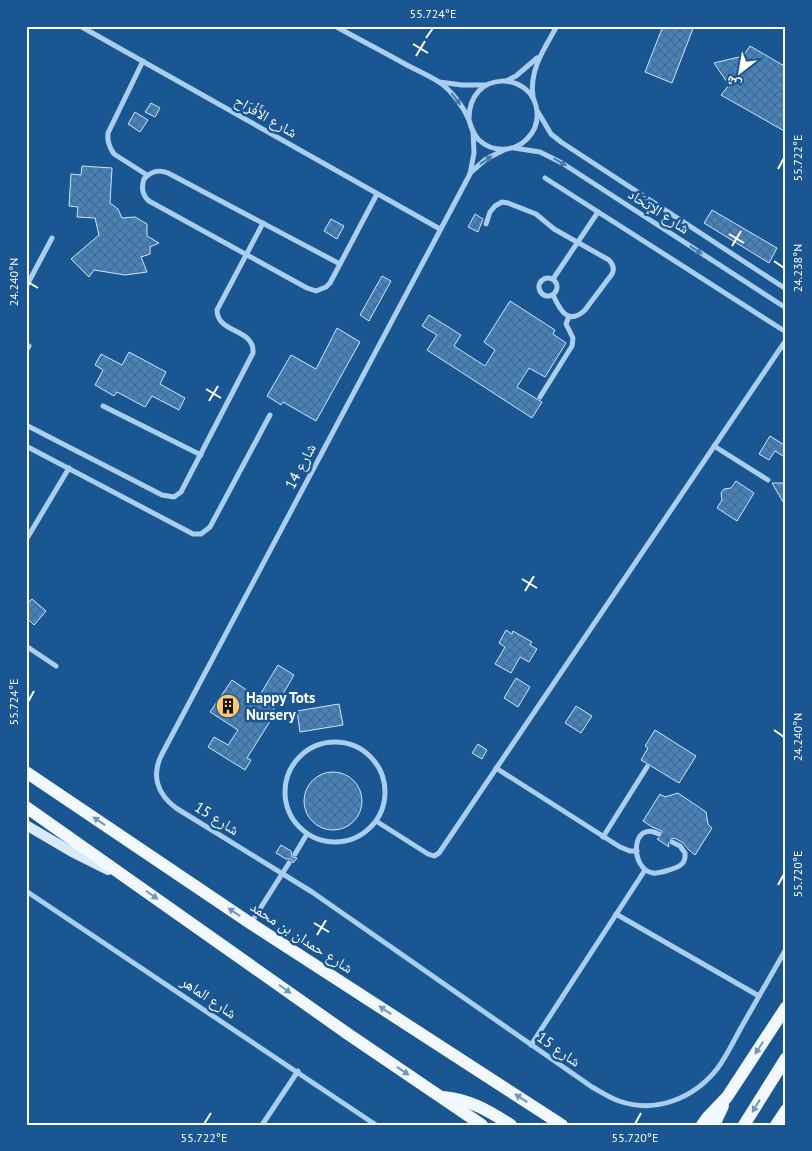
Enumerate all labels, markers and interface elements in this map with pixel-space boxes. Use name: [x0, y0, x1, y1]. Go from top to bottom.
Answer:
text: 55.724°E: [410, 6, 456, 21]
north arrow: [714, 48, 764, 98]
text: ش: [722, 72, 744, 95]
street label: شارع الأَفْرَاح: [231, 90, 301, 142]
one-way arrow: [450, 92, 461, 105]
text: 55.722°E: [790, 135, 805, 181]
one-way arrow: [479, 155, 493, 165]
one-way arrow: [553, 157, 566, 166]
street label: شارع الإتحَاد: [624, 184, 693, 239]
text: 24.238°N: [790, 244, 805, 292]
one-way arrow: [690, 245, 703, 255]
text: 24.240°N: [6, 258, 21, 306]
street label: شارع 14: [280, 440, 321, 493]
text: 55.724°E: [6, 679, 21, 725]
place label: Happy Tots Nursery: [246, 688, 315, 724]
building icon: Happy Tots Nursery: [215, 693, 241, 719]
text: 24.240°N: [790, 713, 805, 761]
street label: شارع 15: [191, 797, 243, 840]
one-way arrow: [92, 816, 106, 826]
text: 55.720°E: [790, 851, 805, 897]
one-way arrow: [145, 890, 159, 900]
street label: شارع حمدان بن محمد: [246, 897, 357, 978]
one-way arrow: [227, 907, 240, 917]
street label: شارع الماهر: [176, 971, 241, 1023]
one-way arrow: [278, 984, 292, 994]
one-way arrow: [378, 1005, 391, 1015]
street label: شارع 15: [533, 1027, 585, 1072]
one-way arrow: [754, 1041, 764, 1054]
one-way arrow: [396, 1066, 409, 1076]
one-way arrow: [514, 1094, 528, 1103]
one-way arrow: [751, 1100, 760, 1113]
text: 55.722°E: [181, 1130, 227, 1145]
text: 55.720°E: [612, 1130, 658, 1145]

